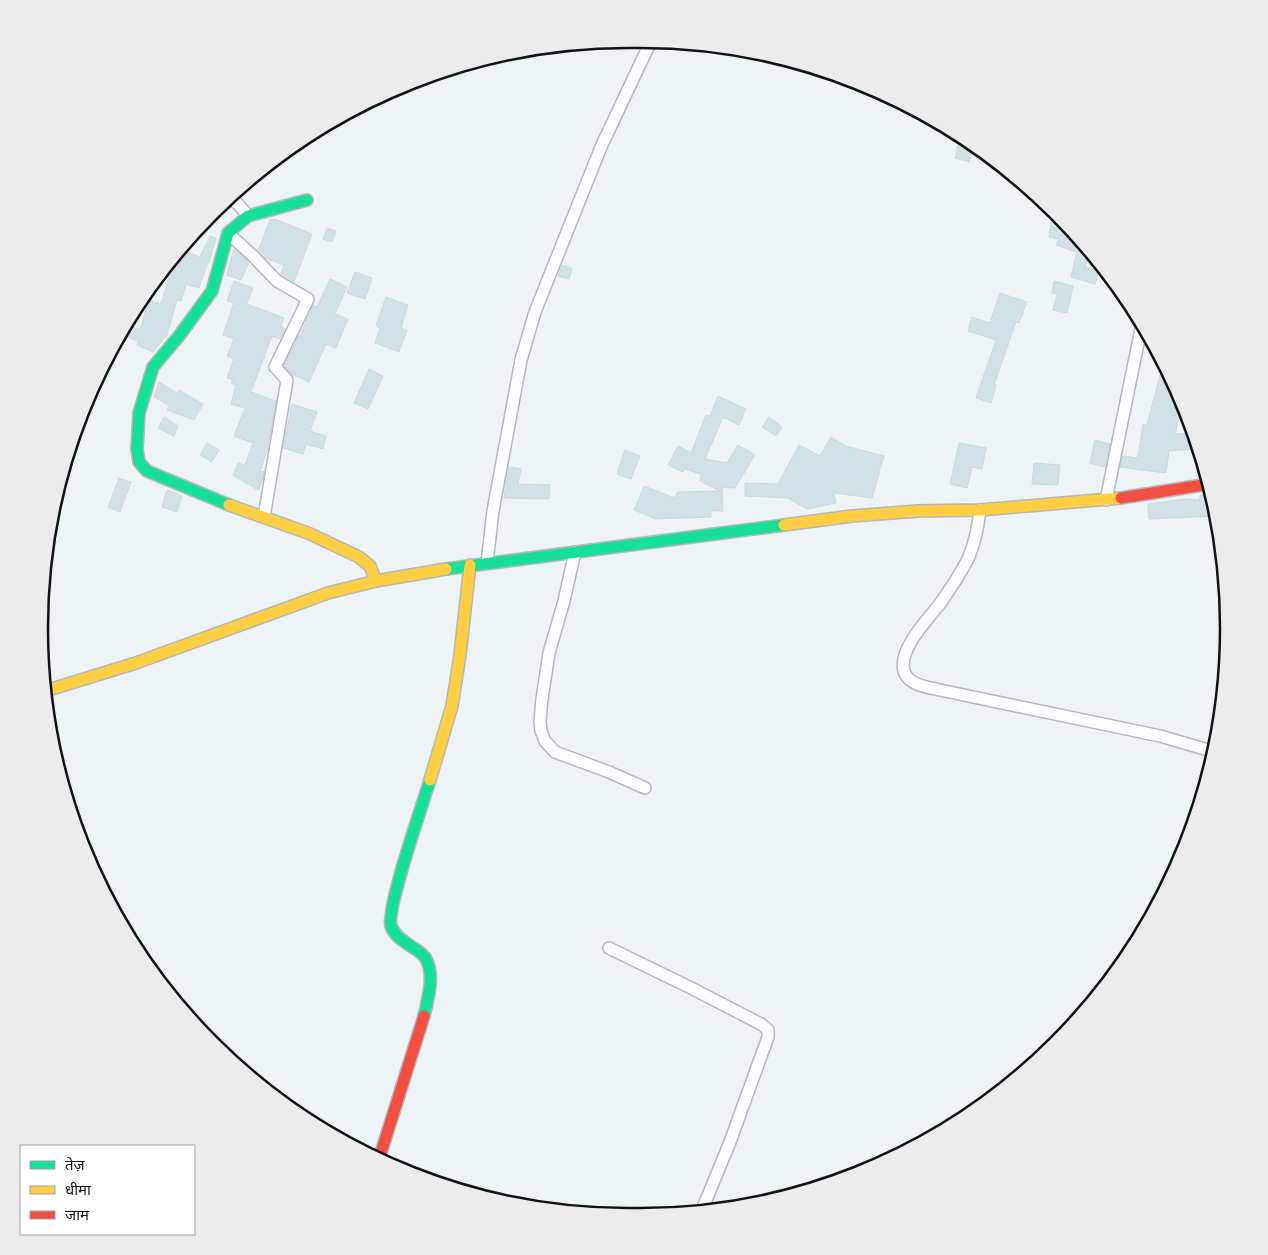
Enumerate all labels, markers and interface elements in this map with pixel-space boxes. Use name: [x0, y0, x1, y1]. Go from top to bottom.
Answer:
legend: [20, 1145, 195, 1235]
text: तेज़: [65, 1156, 86, 1174]
text: धीमा: [65, 1181, 92, 1199]
text: जाम: [65, 1206, 90, 1224]

